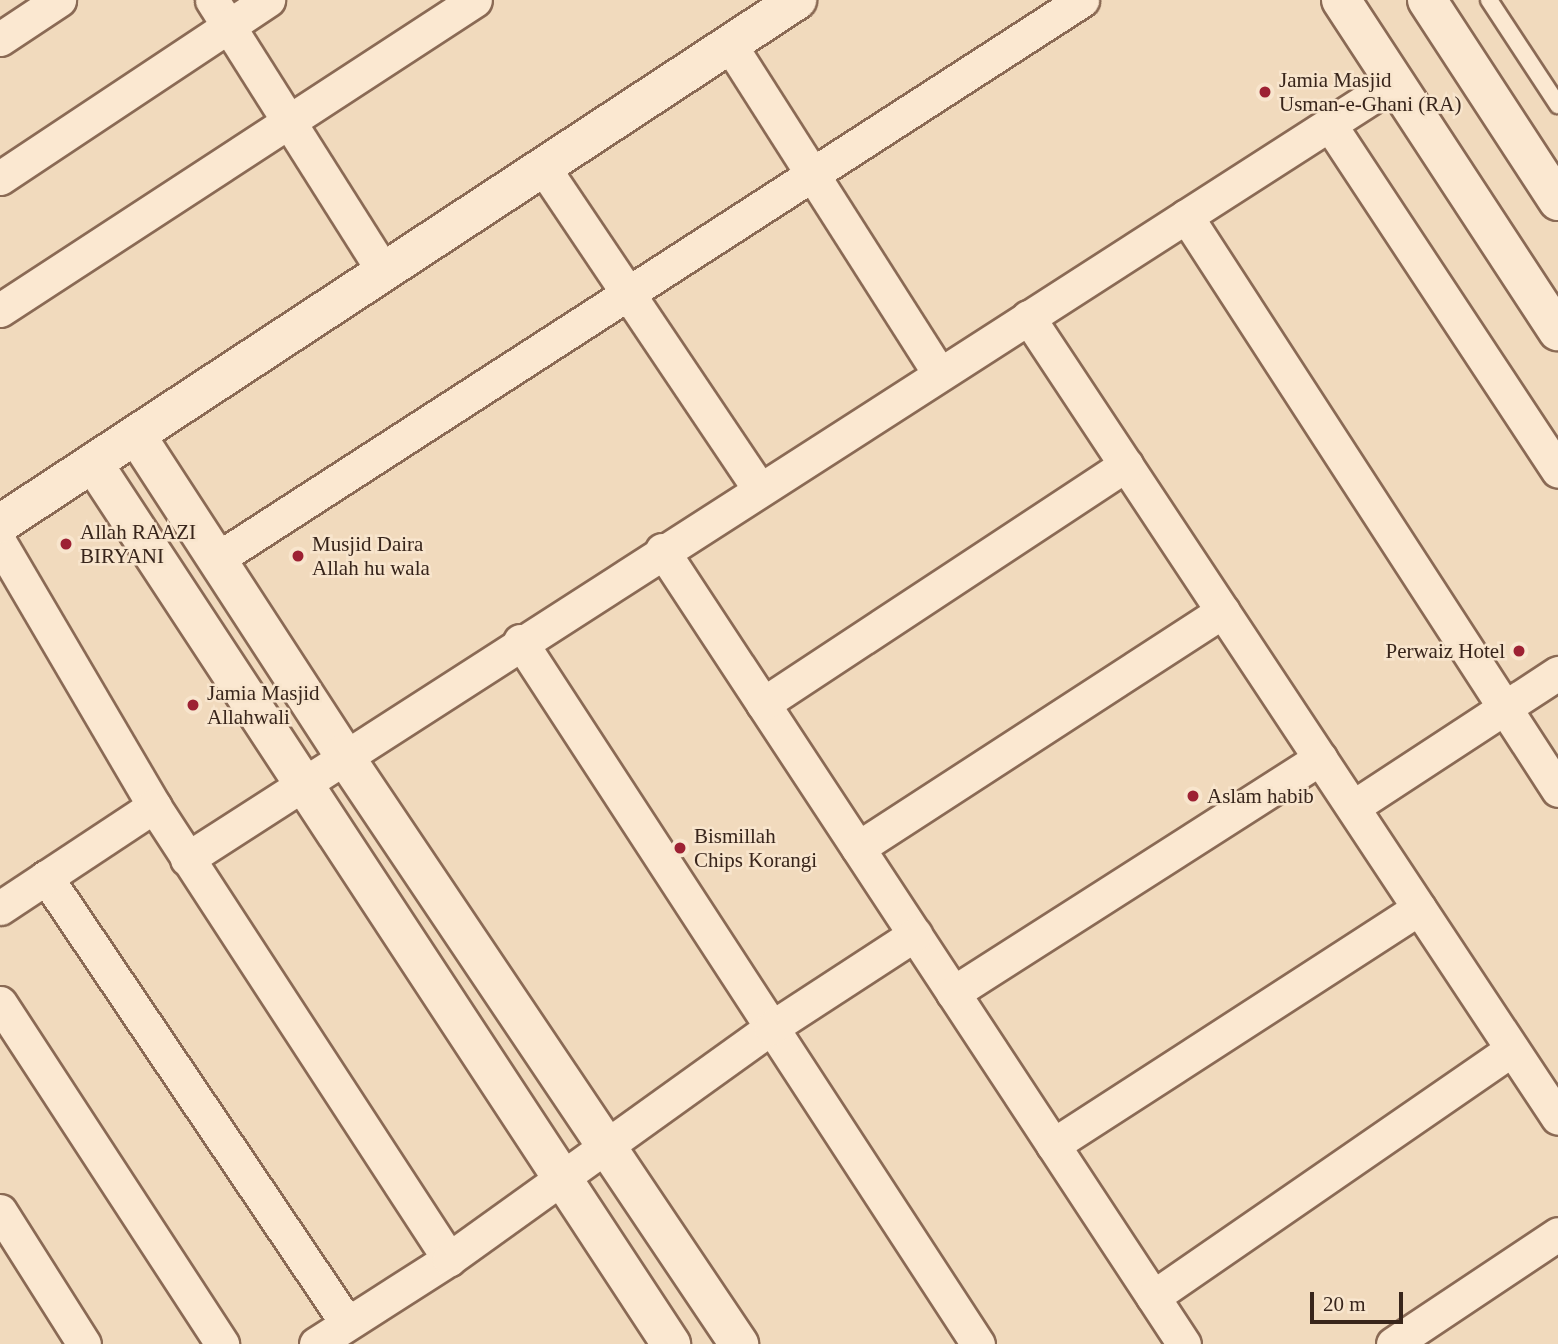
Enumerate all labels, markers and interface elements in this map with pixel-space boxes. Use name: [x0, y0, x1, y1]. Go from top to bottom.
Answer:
place label: Jamia Masjid Usman-e-Ghani (RA): [1279, 67, 1462, 117]
marker: Jamia Masjid Usman-e-Ghani (RA): [1257, 84, 1273, 100]
place label: Allah RAAZI BIRYANI: [80, 519, 196, 569]
place label: Musjid Daira Allah hu wala: [312, 531, 430, 581]
marker: Allah RAAZI BIRYANI: [58, 536, 74, 552]
marker: Musjid Daira Allah hu wala: [290, 548, 306, 564]
place label: Perwaiz Hotel: [1385, 638, 1505, 664]
marker: Perwaiz Hotel: [1511, 643, 1527, 659]
place label: Jamia Masjid Allahwali: [207, 680, 320, 730]
marker: Jamia Masjid Allahwali: [185, 697, 201, 713]
place label: Aslam habib: [1207, 783, 1314, 809]
marker: Aslam habib: [1185, 788, 1201, 804]
place label: Bismillah Chips Korangi: [694, 823, 817, 873]
marker: Bismillah Chips Korangi: [672, 840, 688, 856]
scale bar: [1313, 1278, 1406, 1322]
text: 20 m: [1323, 1292, 1366, 1316]

